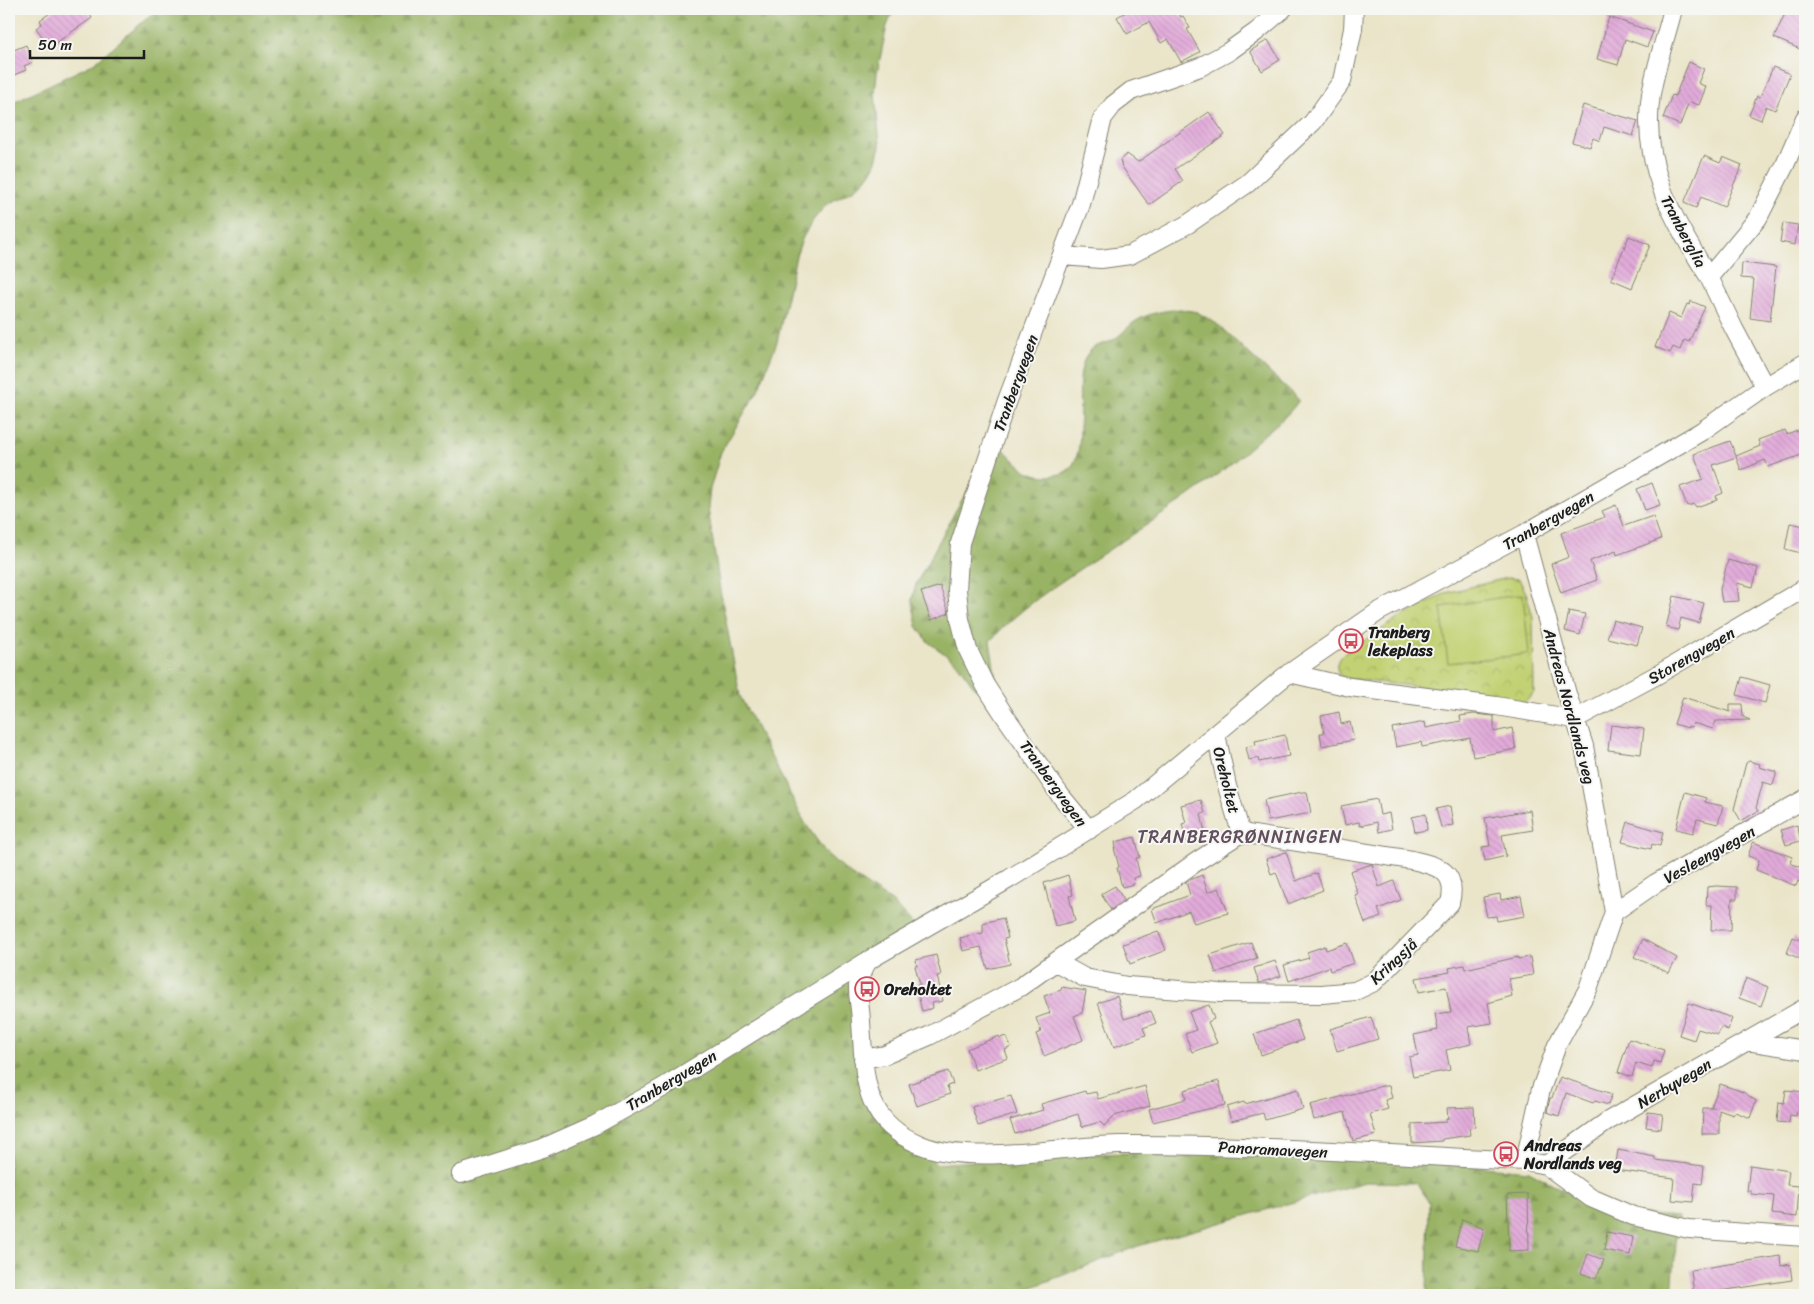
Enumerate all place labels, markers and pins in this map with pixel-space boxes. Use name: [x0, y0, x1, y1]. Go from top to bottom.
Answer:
place label: Tranberg lekeplass: [1367, 618, 1433, 665]
bus stop icon: Tranberg lekeplass: [1338, 628, 1364, 654]
place label: Oreholtet: [883, 975, 952, 1004]
bus stop icon: Oreholtet: [854, 976, 880, 1002]
place label: Andreas Nordlands veg: [1523, 1131, 1623, 1178]
bus stop icon: Andreas Nordlands veg: [1493, 1141, 1519, 1167]

